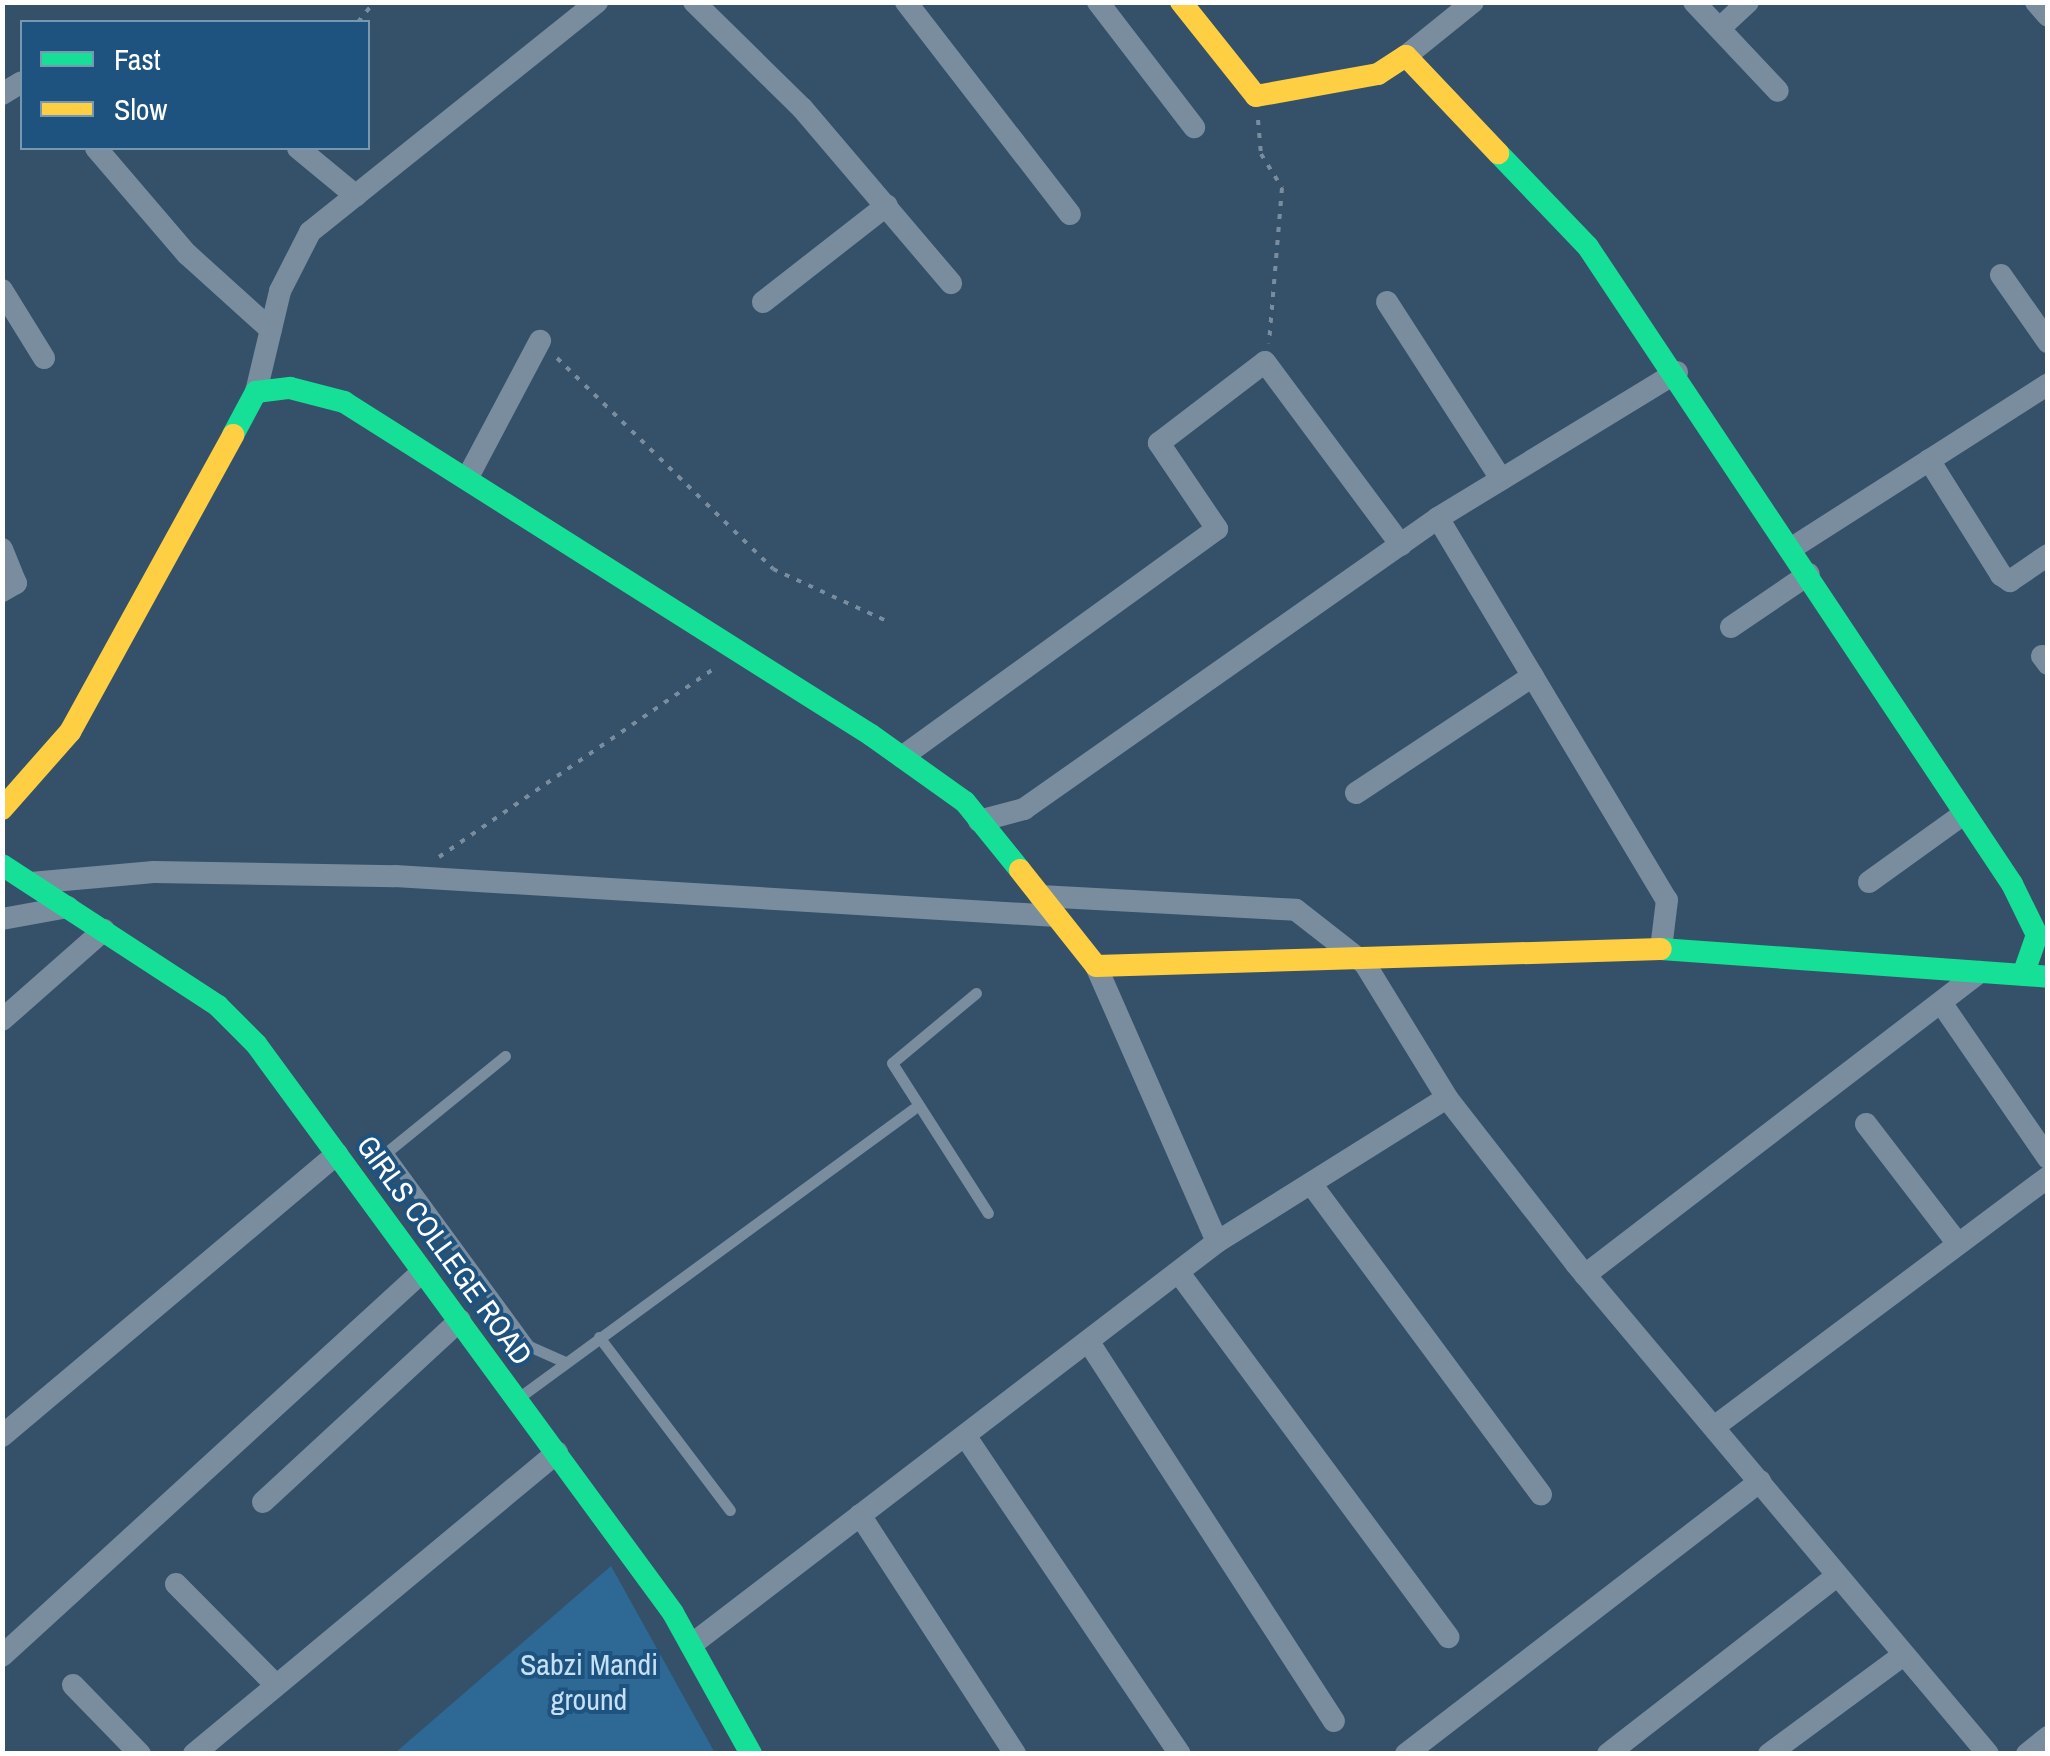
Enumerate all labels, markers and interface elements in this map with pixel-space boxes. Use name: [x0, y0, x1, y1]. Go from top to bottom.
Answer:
legend: [20, 20, 370, 150]
text: Fast: [114, 39, 161, 79]
text: Slow: [114, 89, 167, 129]
street label: GIRLS COLLEGE ROAD: [350, 1128, 540, 1372]
park label: Sabzi Mandi ground: [520, 1646, 658, 1716]

